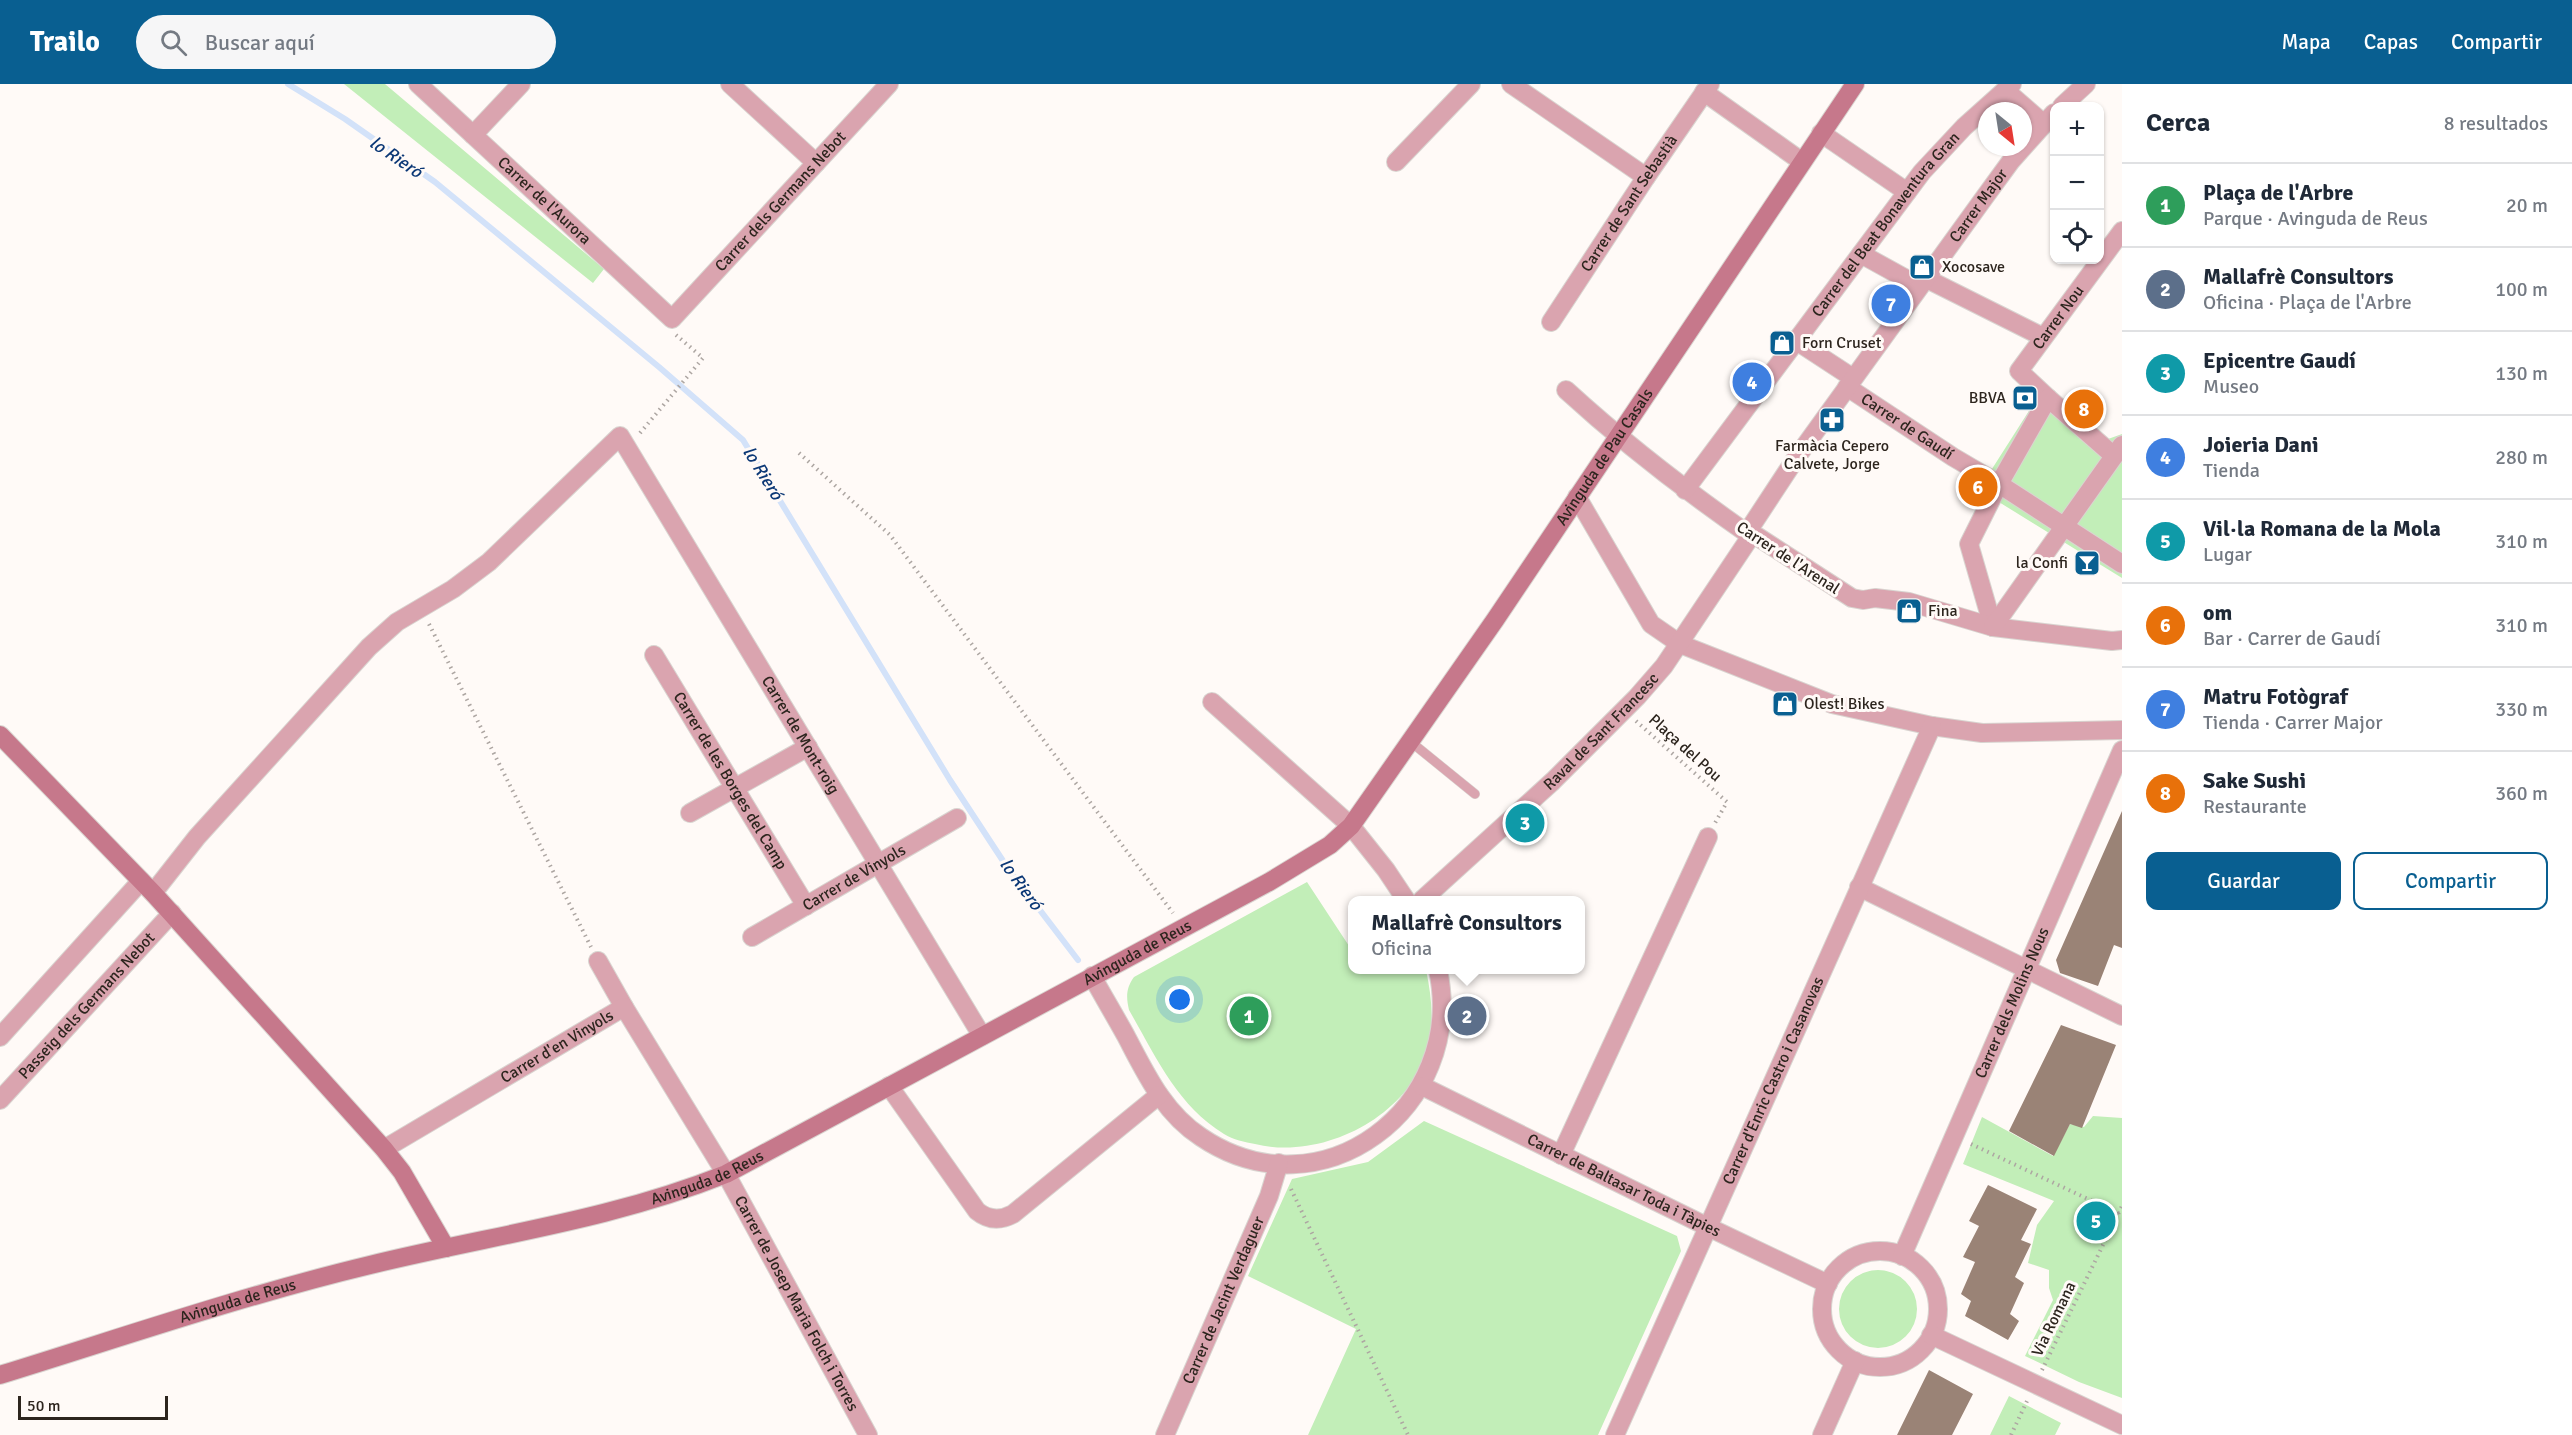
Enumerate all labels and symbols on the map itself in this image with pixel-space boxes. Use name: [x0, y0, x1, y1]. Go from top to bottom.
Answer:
north arrow: [1978, 102, 2032, 156]
street label: Carrer dels Germans Nebot: [711, 127, 850, 276]
street label: Carrer del Beat Bonaventura Gran: [1807, 128, 1964, 321]
water label: lo Rieró: [365, 131, 428, 183]
street label: Carrer de Sant Sebastià: [1577, 131, 1682, 276]
street label: Carrer de l'Aurora: [493, 153, 595, 249]
street label: Carrer Major: [1945, 165, 2012, 246]
shop icon: Xocosave: [1907, 252, 1937, 282]
place label: Xocosave: [1942, 257, 2005, 277]
pin: 7: [1872, 282, 1910, 326]
street label: Carrer Nou: [2028, 282, 2088, 353]
shop icon: Forn Cruset: [1767, 328, 1797, 358]
place label: Forn Cruset: [1802, 333, 1882, 353]
pin: 4: [1732, 360, 1772, 404]
bank icon: BBVA: [2010, 383, 2040, 413]
street label: Avinguda de Pau Casals: [1551, 385, 1658, 529]
pin: 8: [2064, 386, 2104, 432]
place label: BBVA: [1969, 388, 2006, 408]
street label: Carrer de Gaudí: [1857, 389, 1958, 465]
pharmacy icon: Farmàcia Cepero Calvete, Jorge: [1817, 405, 1847, 435]
place label: Farmàcia Cepero Calvete, Jorge: [1775, 436, 1889, 474]
water label: lo Rieró: [738, 442, 789, 505]
pin: 6: [1958, 464, 1998, 510]
street label: Carrer de l'Arenal: [1733, 517, 1844, 599]
bar icon: la Confi: [2072, 548, 2102, 578]
place label: la Confi: [2016, 553, 2068, 573]
shop icon: Fina: [1894, 596, 1924, 626]
place label: Fina: [1928, 601, 1958, 621]
street label: Raval de Sant Francesc: [1539, 669, 1663, 795]
street label: Carrer de Mont-roig: [757, 672, 844, 798]
street label: Carrer de les Borges del Camp: [669, 688, 792, 873]
shop icon: Olest! Bikes: [1770, 689, 1800, 719]
place label: Olest! Bikes: [1804, 694, 1885, 714]
street label: Plaça del Pou: [1644, 710, 1726, 786]
pin: 3: [1506, 800, 1544, 846]
street label: Carrer de Vinyols: [799, 840, 909, 916]
water label: lo Rieró: [995, 854, 1048, 916]
street label: Avinguda de Reus: [1080, 916, 1195, 990]
street label: Carrer dels Molins Nous: [1970, 924, 2054, 1082]
street label: Passeig dels Germans Nebot: [14, 928, 159, 1083]
street label: Carrer d'Enric Castro i Casanovas: [1718, 974, 1829, 1188]
your location: [1165, 985, 1194, 1014]
pin: 1: [1230, 994, 1268, 1038]
pin: 2: [1448, 994, 1486, 1038]
street label: Carrer d'en Vinyols: [497, 1005, 617, 1088]
street label: Carrer de Baltasar Toda i Tàpies: [1524, 1129, 1724, 1241]
street label: Avinguda de Reus: [648, 1146, 767, 1209]
street label: Carrer de Josep Maria Folch i Torres: [730, 1192, 863, 1415]
pin: 5: [2076, 1198, 2116, 1244]
street label: Carrer de Jacint Verdaguer: [1178, 1213, 1269, 1387]
street label: Avinguda de Reus: [177, 1275, 298, 1328]
street label: Via Romana: [2027, 1278, 2081, 1360]
scale bar: [18, 1393, 168, 1420]

